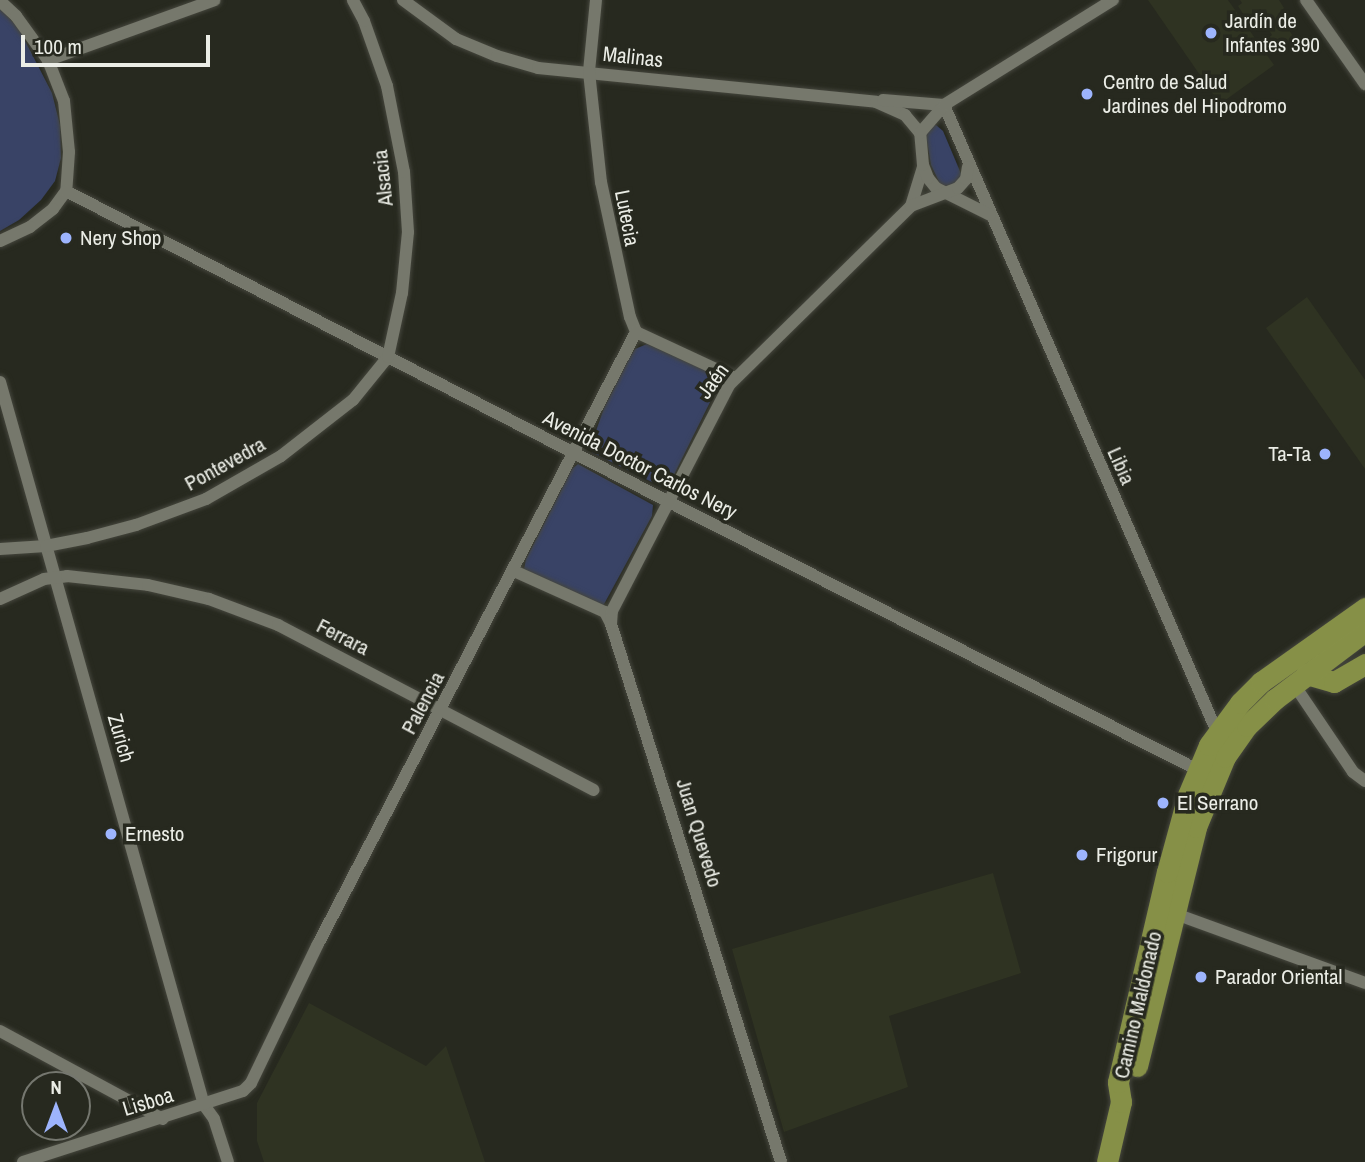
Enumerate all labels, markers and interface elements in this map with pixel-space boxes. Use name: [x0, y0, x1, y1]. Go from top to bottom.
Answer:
place label: Jardín de Infantes 390: [1225, 8, 1320, 58]
scale bar: [24, 21, 214, 65]
marker: Jardín de Infantes 390: [1203, 25, 1219, 41]
text: 100 m: [34, 32, 82, 61]
street label: Malinas: [602, 41, 664, 73]
place label: Centro de Salud Jardines del Hipodromo: [1103, 69, 1287, 119]
marker: Centro de Salud Jardines del Hipodromo: [1077, 84, 1097, 104]
street label: Alsacia: [368, 149, 398, 207]
street label: Lutecia: [609, 188, 645, 248]
place label: Nery Shop: [80, 225, 161, 251]
marker: Nery Shop: [58, 230, 74, 246]
street label: Jaén: [692, 358, 734, 404]
street label: Avenida Doctor Carlos Nery: [539, 405, 741, 525]
street label: Pontevedra: [180, 432, 270, 496]
place label: Ta-Ta: [1268, 441, 1311, 467]
street label: Libia: [1102, 443, 1140, 489]
marker: Ta-Ta: [1317, 446, 1333, 462]
street label: Ferrara: [313, 613, 373, 661]
street label: Palencia: [396, 668, 450, 738]
street label: Zurich: [102, 711, 140, 765]
street label: Juan Quevedo: [671, 776, 727, 890]
place label: El Serrano: [1177, 790, 1258, 816]
marker: El Serrano: [1155, 795, 1171, 811]
place label: Ernesto: [125, 821, 184, 847]
marker: Ernesto: [103, 826, 119, 842]
place label: Frigorur: [1096, 842, 1157, 868]
marker: Frigorur: [1074, 847, 1090, 863]
street label: Camino Maldonado: [1109, 929, 1167, 1081]
place label: Parador Oriental: [1215, 964, 1342, 990]
marker: Parador Oriental: [1193, 969, 1209, 985]
north arrow: [21, 1071, 91, 1141]
text: N: [50, 1074, 62, 1100]
street label: Lisboa: [120, 1082, 176, 1122]

